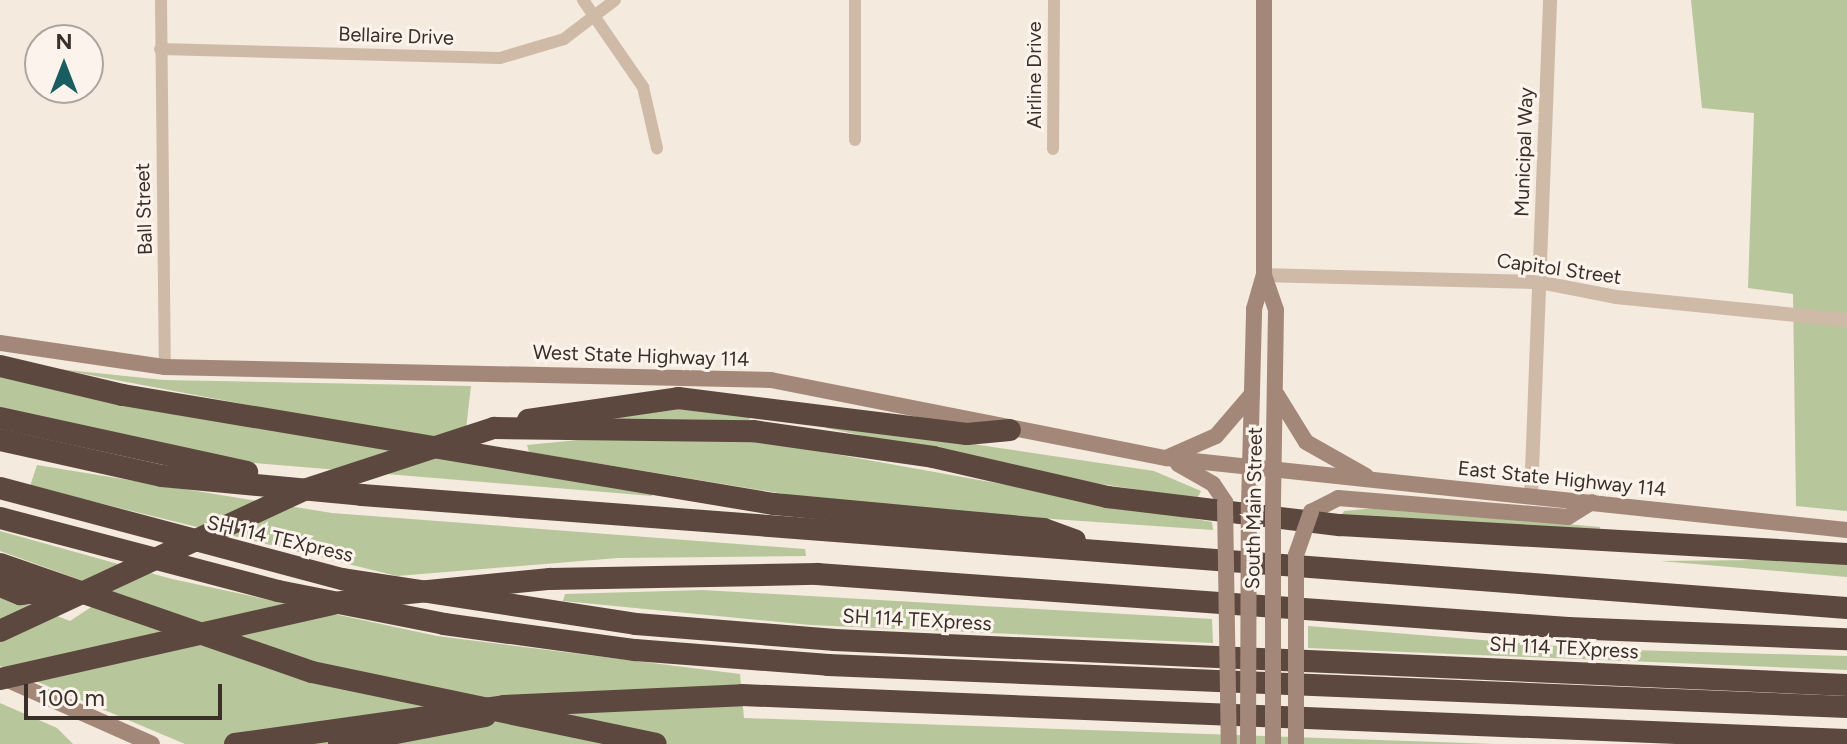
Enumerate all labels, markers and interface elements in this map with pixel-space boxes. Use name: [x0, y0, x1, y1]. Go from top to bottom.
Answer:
street label: Airline Drive: [1022, 21, 1046, 129]
street label: Bellaire Drive: [338, 22, 454, 50]
north arrow: [24, 24, 104, 104]
text: N: [55, 28, 73, 55]
street label: Municipal Way: [1510, 87, 1538, 217]
street label: Ball Street: [130, 163, 158, 255]
street label: Capitol Street: [1495, 248, 1623, 290]
street label: West State Highway 114: [532, 340, 750, 372]
street label: South Main Street: [1241, 427, 1267, 589]
street label: East State Highway 114: [1457, 456, 1667, 502]
street label: SH 114 TEXpress: [205, 511, 355, 567]
street label: SH 114 TEXpress: [842, 604, 992, 636]
street label: SH 114 TEXpress: [1489, 632, 1639, 664]
scale bar: [28, 668, 226, 718]
text: 100 m: [38, 683, 105, 712]

